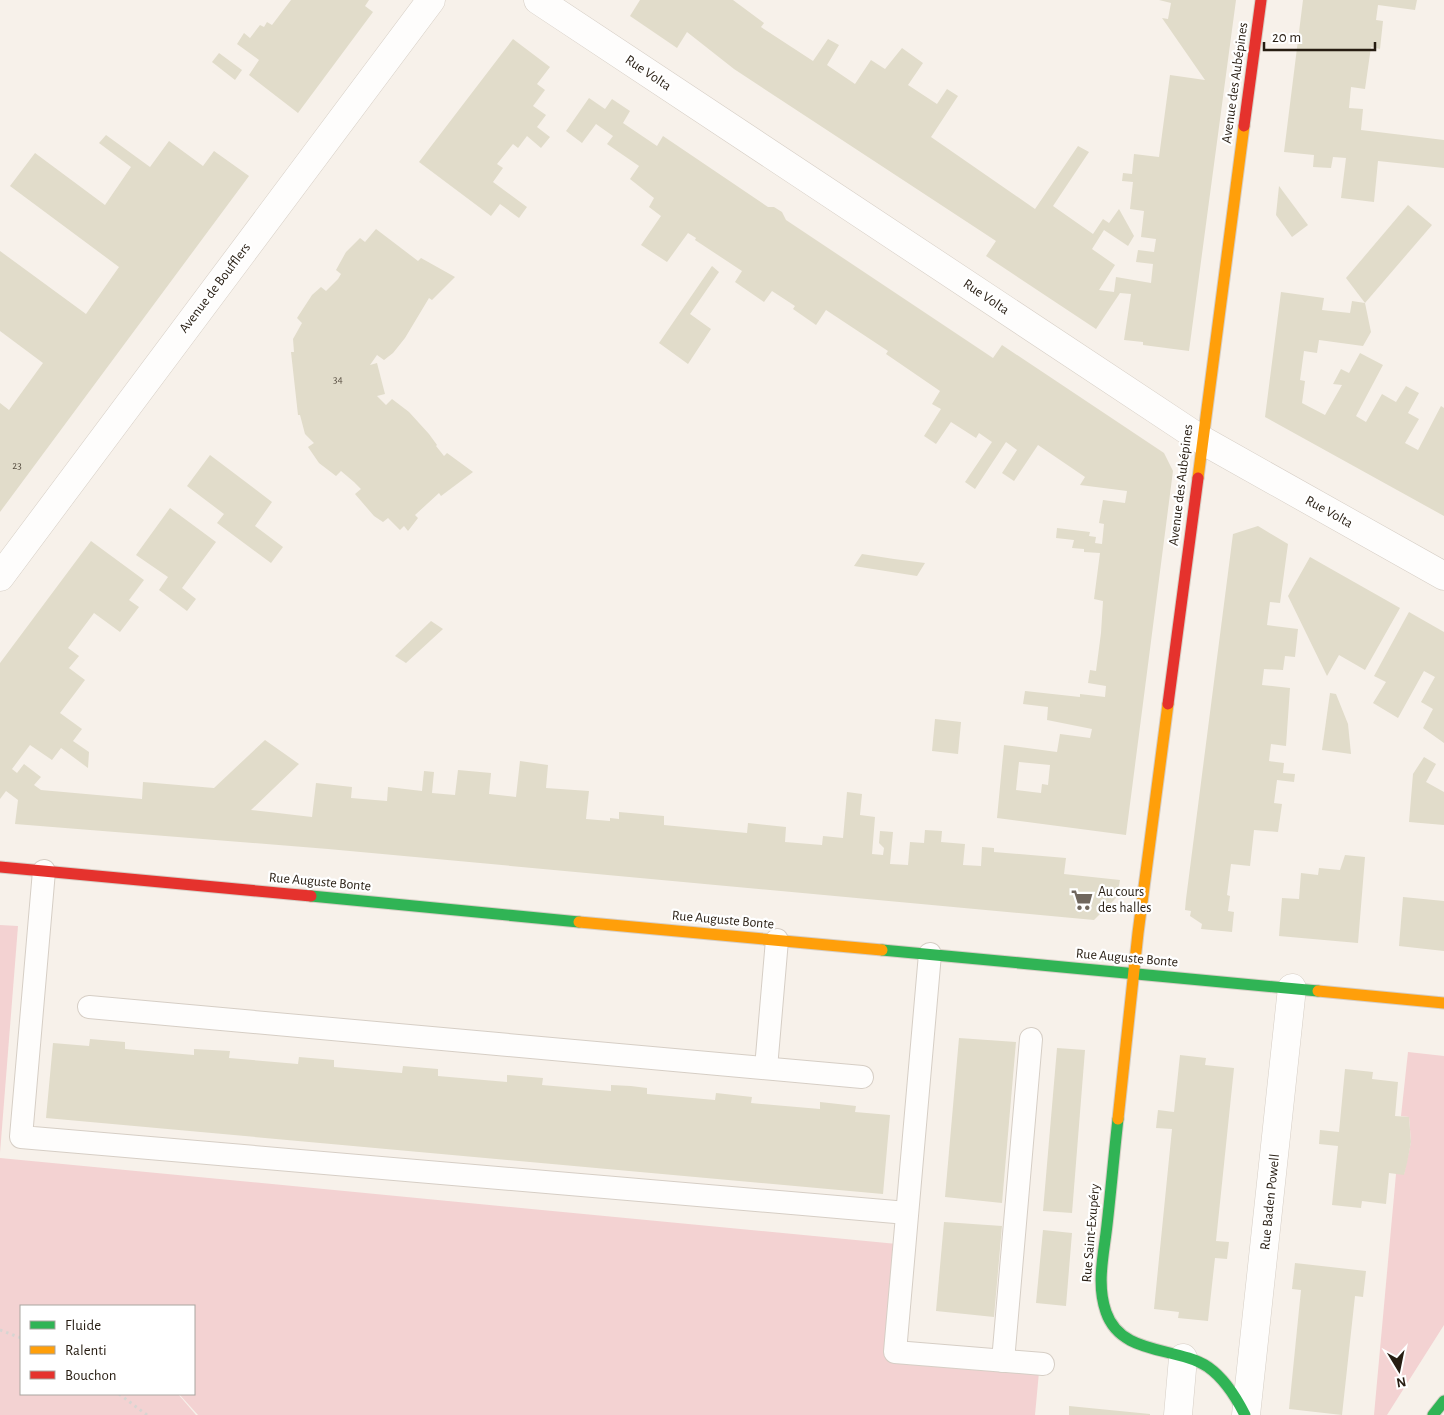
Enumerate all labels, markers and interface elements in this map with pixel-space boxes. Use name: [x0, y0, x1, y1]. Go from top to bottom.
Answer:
scale bar: [1264, 20, 1375, 52]
street label: Avenue des Aubépines: [1220, 21, 1250, 145]
text: 20 m: [1272, 30, 1301, 45]
street label: Rue Volta: [623, 53, 674, 94]
street label: Avenue de Boufflers: [177, 240, 253, 336]
street label: Rue Volta: [961, 277, 1012, 318]
house number: 34: [333, 374, 343, 385]
street label: Avenue des Aubépines: [1167, 423, 1195, 547]
house number: 23: [12, 460, 22, 471]
street label: Rue Volta: [1303, 493, 1356, 531]
street label: Rue Auguste Bonte: [268, 871, 372, 893]
place label: Au cours des halles: [1098, 885, 1152, 915]
supermarket icon: Au cours des halles: [1069, 887, 1095, 913]
street label: Rue Auguste Bonte: [671, 909, 775, 931]
street label: Rue Auguste Bonte: [1075, 947, 1179, 969]
street label: Rue Baden Powell: [1258, 1153, 1282, 1251]
street label: Rue Saint-Exupéry: [1080, 1183, 1102, 1283]
legend: [20, 1305, 195, 1395]
text: Fluide: [65, 1318, 101, 1333]
text: Ralenti: [65, 1343, 107, 1358]
north arrow: [1374, 1345, 1424, 1395]
text: Bouchon: [65, 1368, 116, 1383]
text: N: [1395, 1374, 1407, 1390]

